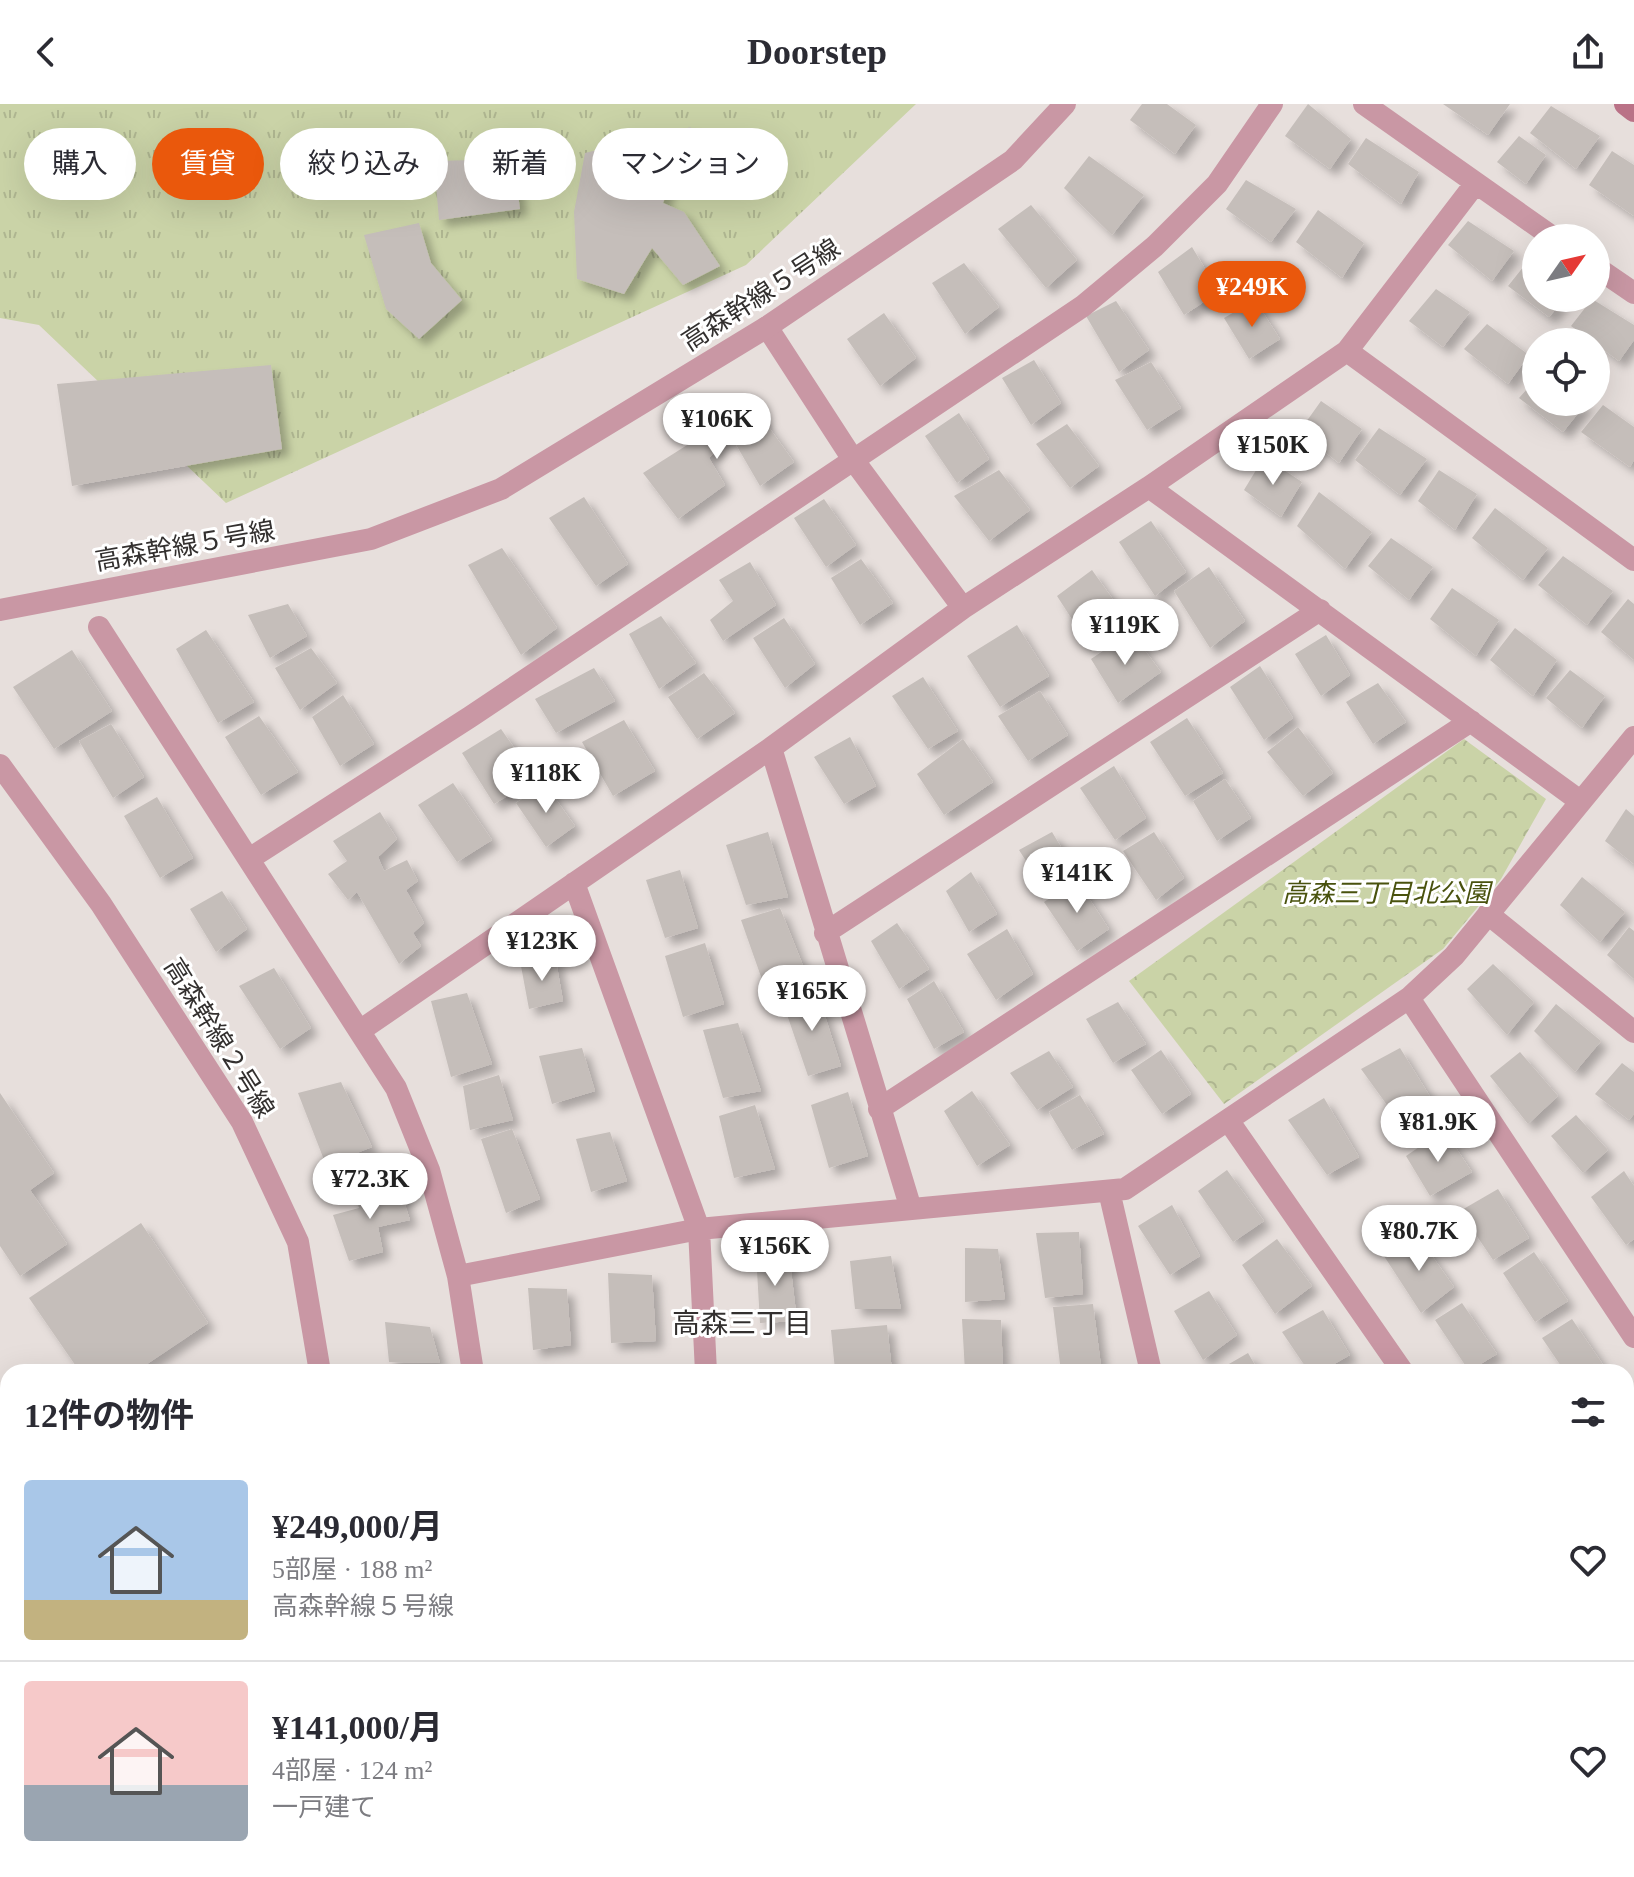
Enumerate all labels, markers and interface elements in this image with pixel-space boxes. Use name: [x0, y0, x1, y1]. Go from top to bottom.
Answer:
icon: back: [24, 30, 68, 74]
icon: share: [1566, 30, 1610, 74]
text: Doorstep: [747, 32, 887, 72]
chip: 購入: [24, 128, 136, 200]
chip: 賃貸: [152, 128, 264, 200]
chip: 絞り込み: [280, 128, 448, 200]
chip: 新着: [464, 128, 576, 200]
chip: マンション: [592, 128, 788, 200]
north arrow: [1522, 224, 1610, 312]
map controls: [1522, 224, 1610, 416]
street label: 高森幹線５号線: [677, 233, 845, 357]
pin: ¥249K: [1196, 261, 1308, 329]
text: ¥249K: [1216, 272, 1288, 301]
button: locate: [1522, 328, 1610, 416]
pin: ¥106K: [661, 393, 773, 461]
text: ¥106K: [681, 404, 753, 433]
pin: ¥150K: [1217, 419, 1329, 487]
text: ¥150K: [1237, 430, 1309, 459]
street label: 高森幹線５号線: [93, 516, 277, 576]
pin: ¥119K: [1069, 599, 1181, 667]
text: ¥119K: [1090, 610, 1160, 639]
pin: ¥118K: [490, 747, 602, 815]
text: ¥118K: [511, 758, 581, 787]
pin: ¥141K: [1021, 847, 1133, 915]
text: ¥141K: [1041, 858, 1113, 887]
park label: 高森三丁目北公園: [1282, 879, 1494, 908]
pin: ¥123K: [486, 915, 598, 983]
text: ¥123K: [506, 926, 578, 955]
street label: 高森幹線２号線: [158, 953, 280, 1123]
pin: ¥165K: [756, 965, 868, 1033]
text: ¥165K: [776, 976, 848, 1005]
pin: ¥81.9K: [1373, 1096, 1503, 1164]
text: ¥81.9K: [1399, 1107, 1477, 1136]
pin: ¥72.3K: [305, 1153, 435, 1221]
text: ¥72.3K: [331, 1164, 409, 1193]
pin: ¥80.7K: [1354, 1205, 1484, 1273]
text: ¥80.7K: [1380, 1216, 1458, 1245]
pin: ¥156K: [719, 1220, 831, 1288]
text: ¥156K: [739, 1231, 811, 1260]
district label: 高森三丁目: [672, 1308, 812, 1339]
icon: filters: [1566, 1390, 1610, 1434]
text: 12件の物件: [24, 1397, 194, 1434]
text: ¥249,000/月: [272, 1508, 443, 1545]
icon: home: [88, 1512, 184, 1608]
icon: heart: [1566, 1538, 1610, 1582]
text: 5部屋 · 188 m²: [272, 1555, 432, 1584]
text: 高森幹線５号線: [272, 1592, 454, 1621]
text: ¥141,000/月: [272, 1709, 443, 1746]
icon: home: [88, 1713, 184, 1809]
icon: heart: [1566, 1739, 1610, 1783]
text: 4部屋 · 124 m²: [272, 1756, 432, 1785]
text: 一戸建て: [272, 1793, 376, 1822]

